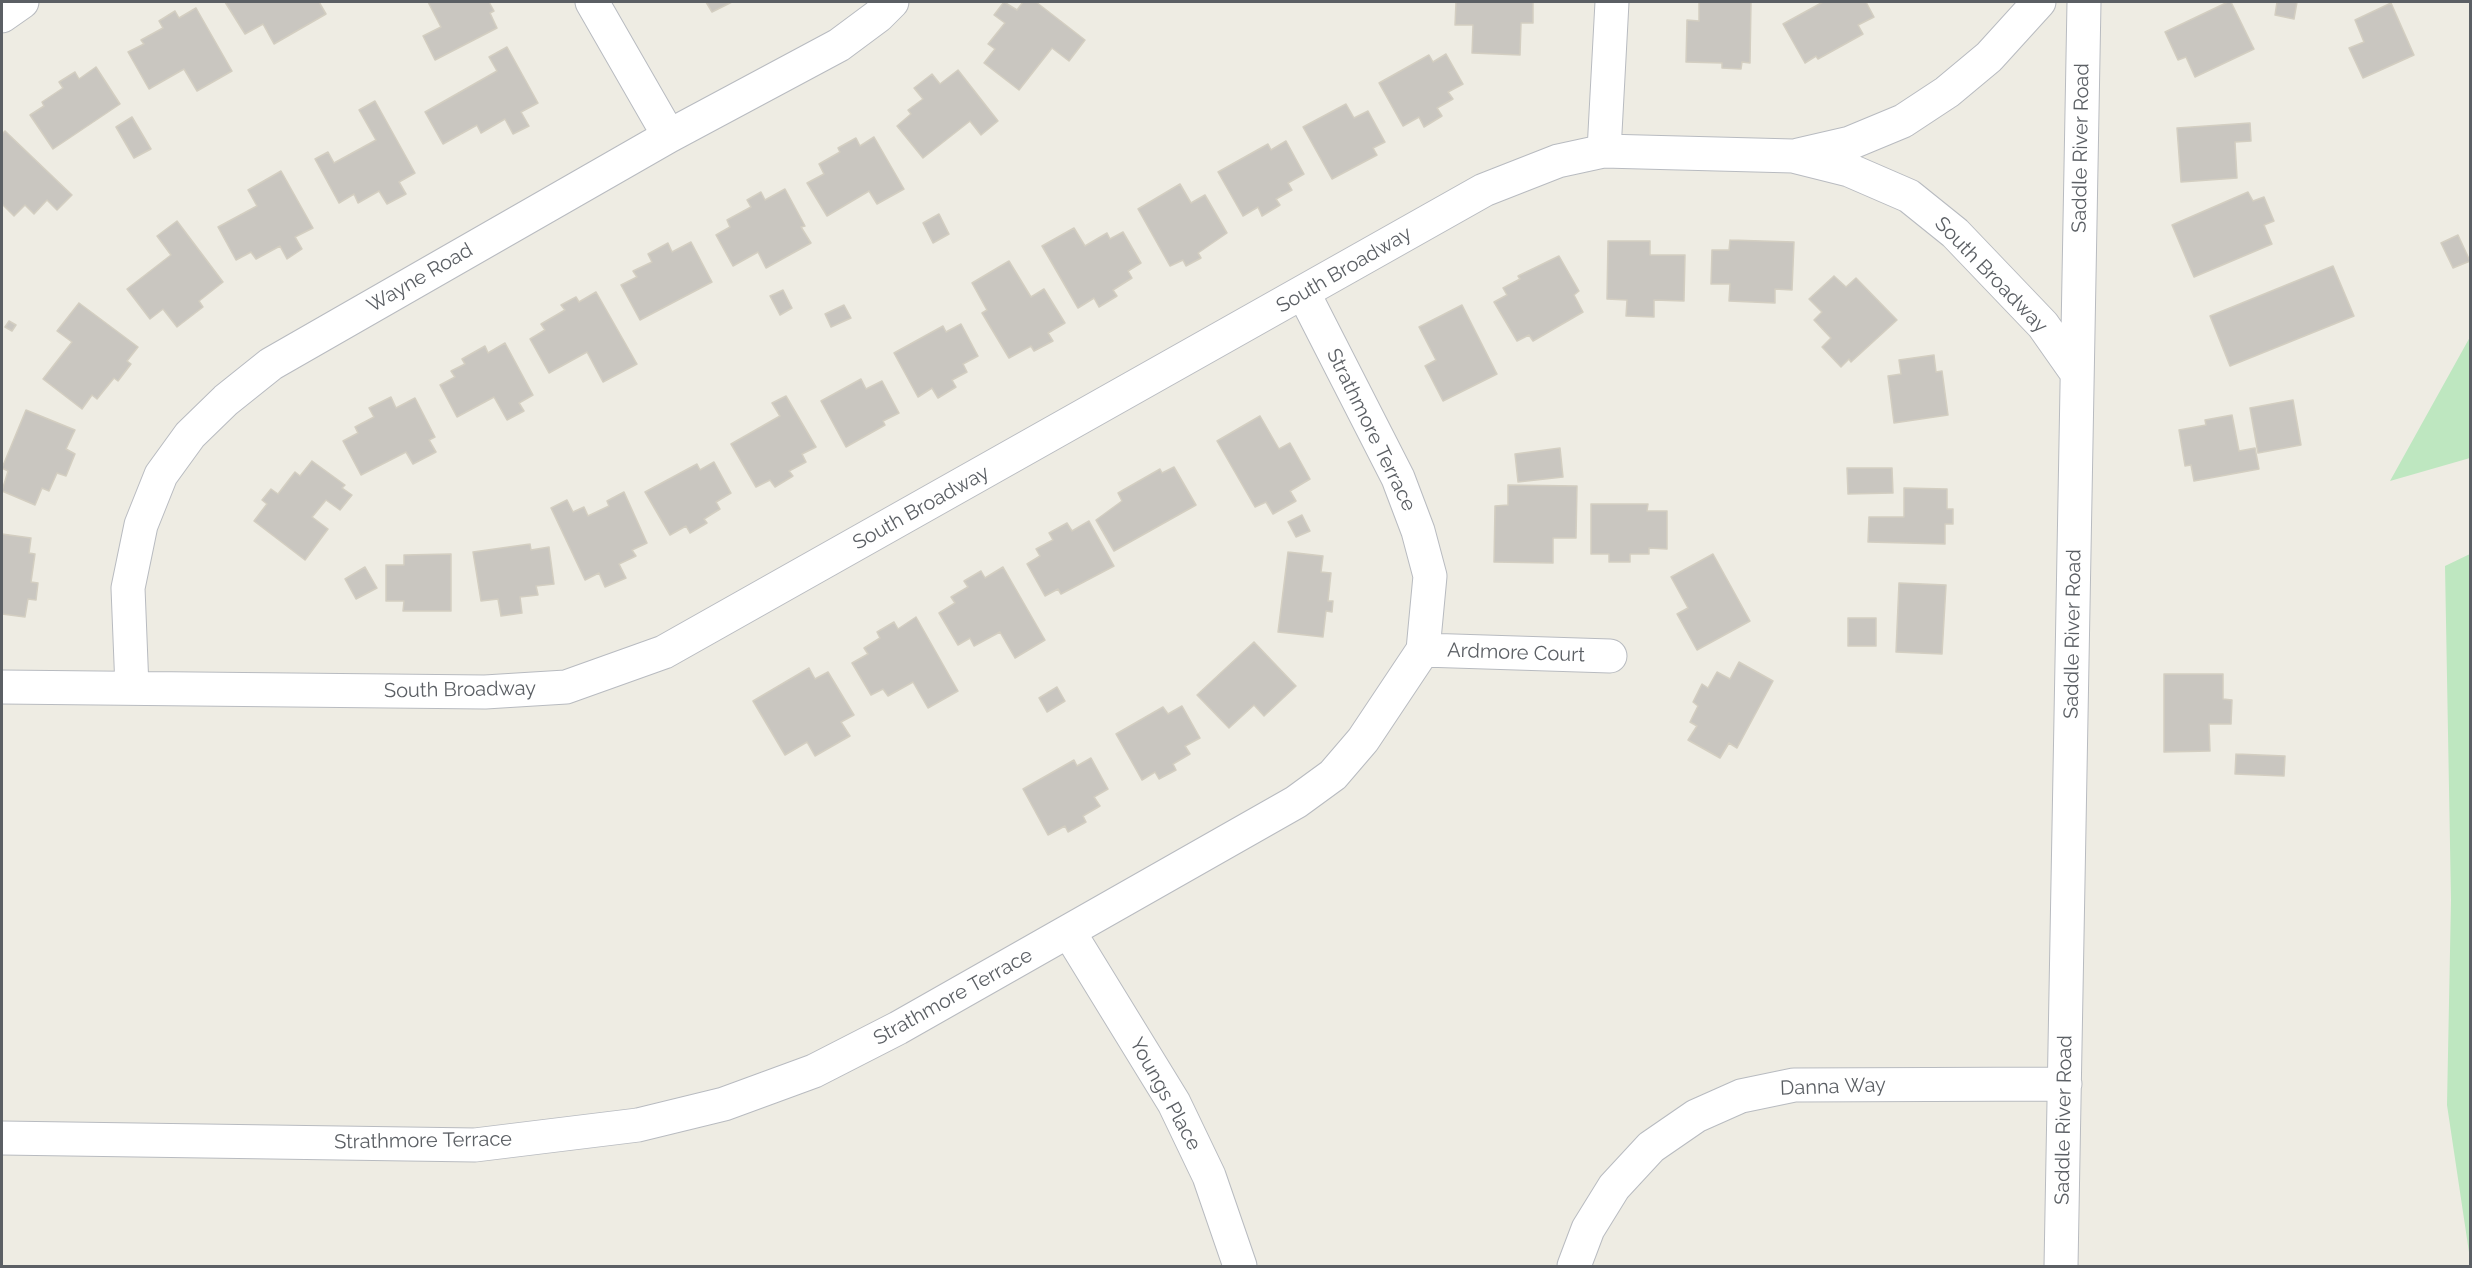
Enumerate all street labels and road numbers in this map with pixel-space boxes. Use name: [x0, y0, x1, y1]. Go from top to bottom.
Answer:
street label: Saddle River Road: [2068, 63, 2094, 233]
street label: South Broadway: [1930, 212, 2052, 338]
street label: South Broadway: [1272, 222, 1416, 318]
street label: Wayne Road: [363, 238, 477, 318]
street label: Strathmore Terrace: [1321, 345, 1421, 515]
street label: South Broadway: [849, 461, 993, 555]
street label: Saddle River Road: [2060, 549, 2086, 719]
street label: Ardmore Court: [1447, 639, 1585, 667]
street label: South Broadway: [384, 677, 536, 703]
street label: Strathmore Terrace: [869, 943, 1037, 1051]
street label: Youngs Place: [1124, 1033, 1206, 1155]
street label: Saddle River Road: [2051, 1035, 2077, 1205]
street label: Danna Way: [1780, 1073, 1886, 1101]
street label: Strathmore Terrace: [334, 1127, 512, 1155]

